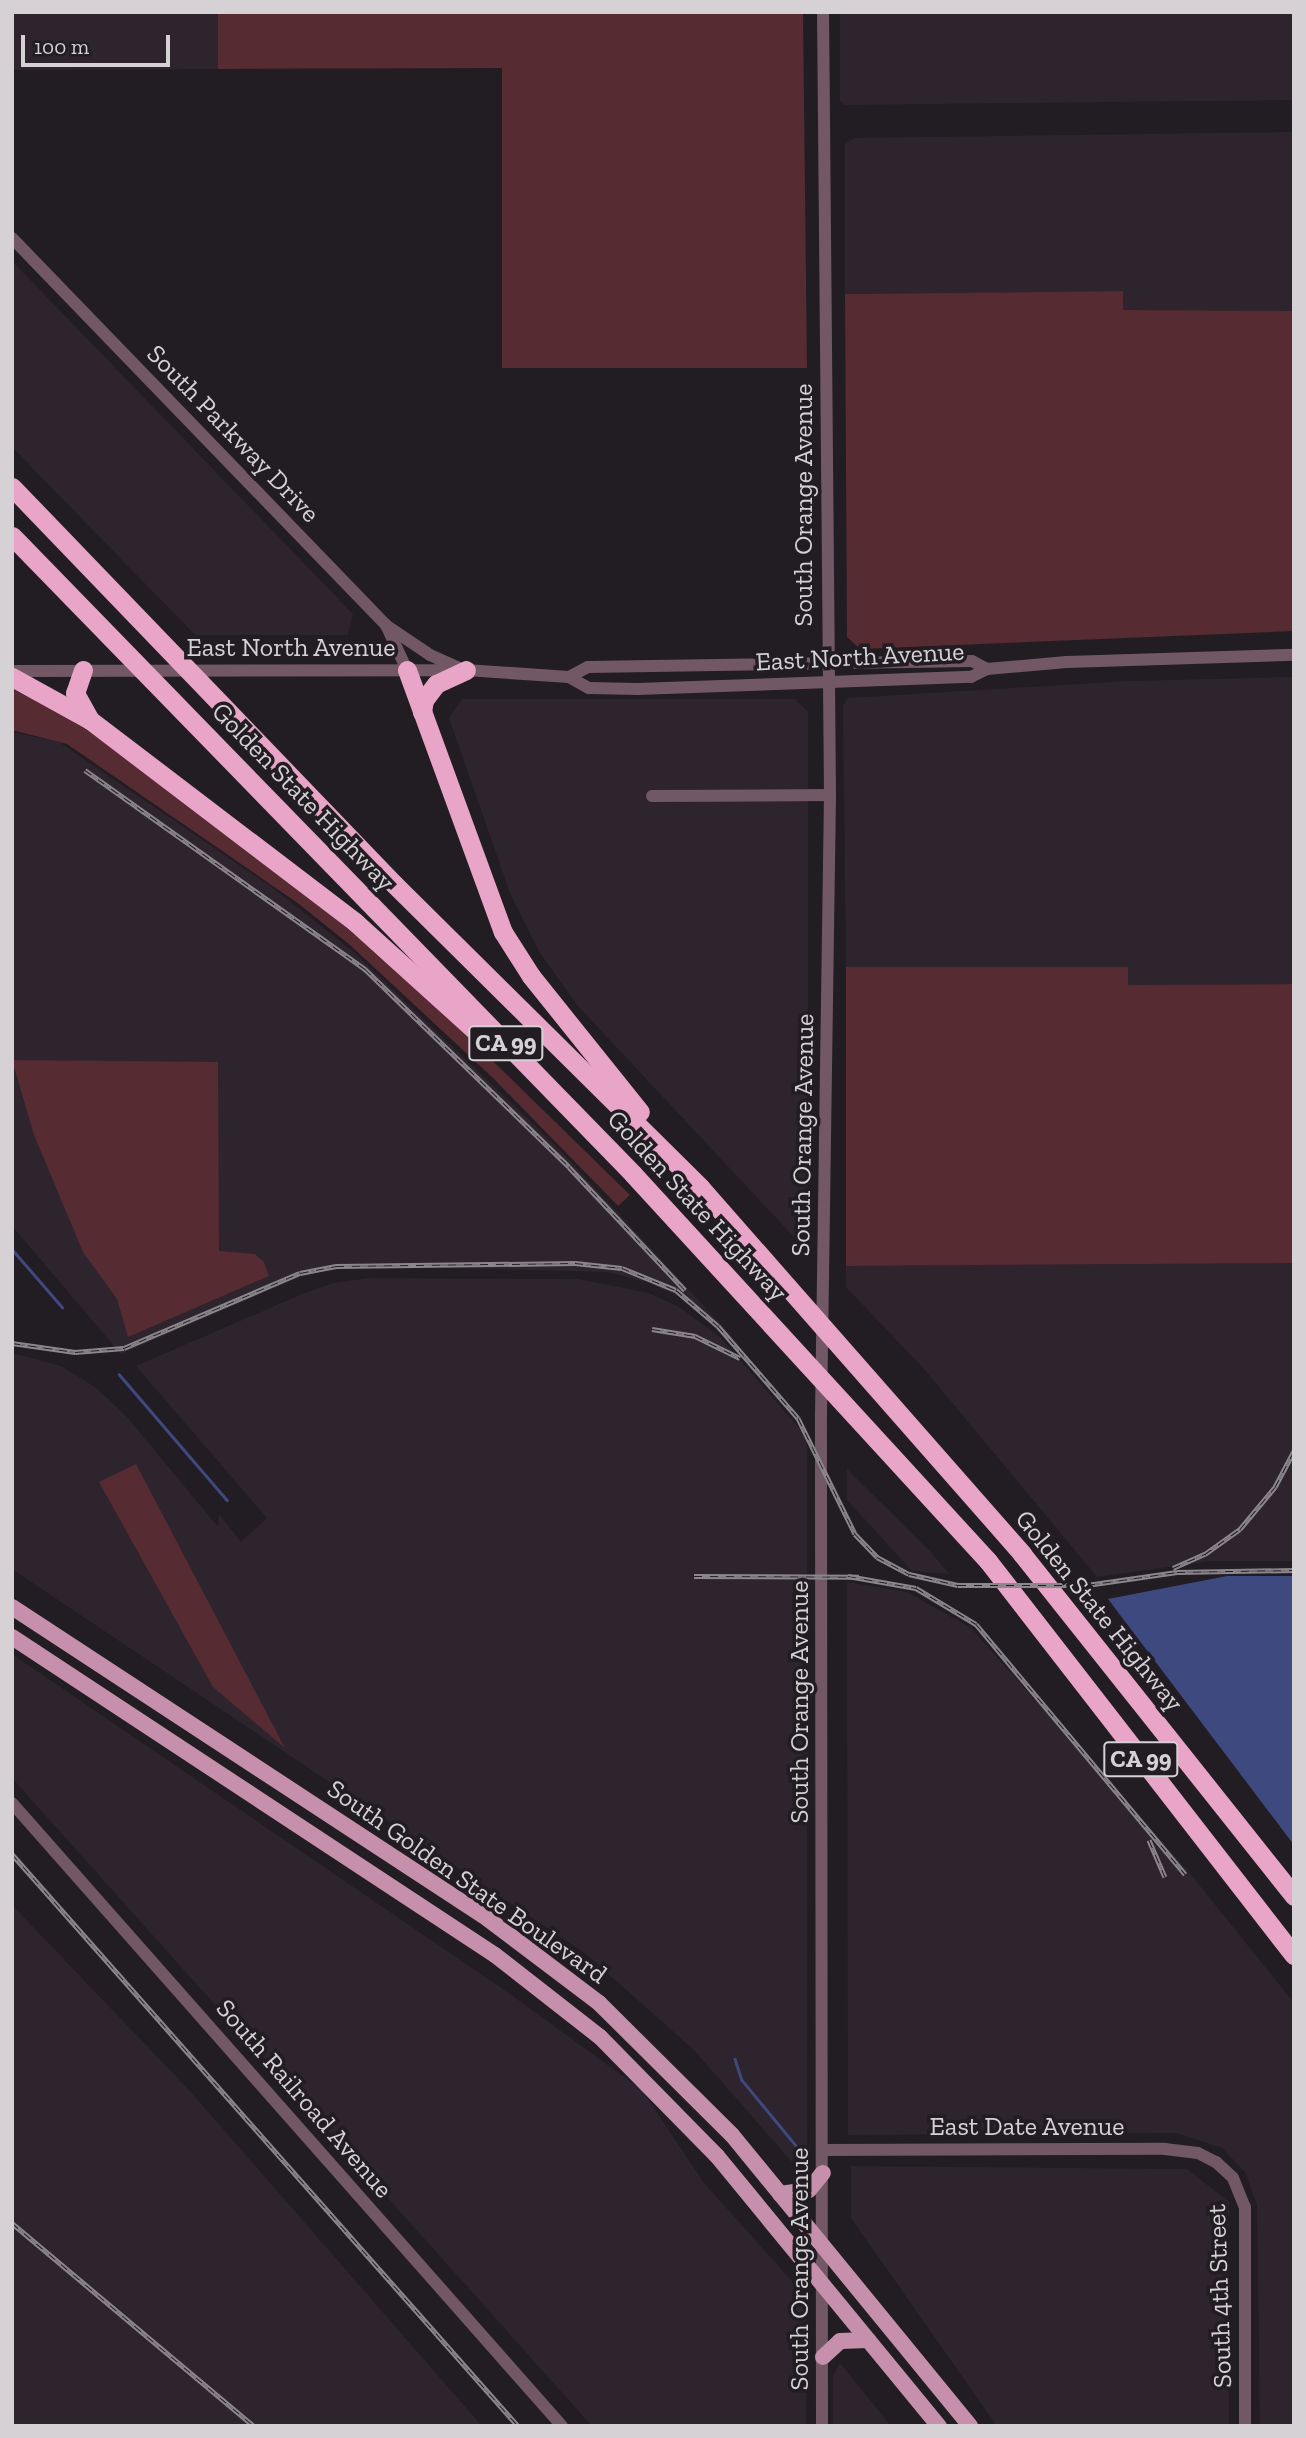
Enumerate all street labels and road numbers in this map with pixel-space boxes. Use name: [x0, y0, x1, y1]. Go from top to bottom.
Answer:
street label: South Parkway Drive: [140, 338, 326, 530]
street label: South Orange Avenue: [788, 383, 820, 627]
street label: East North Avenue: [186, 632, 396, 664]
street label: East North Avenue: [754, 636, 966, 678]
street label: Golden State Highway: [205, 696, 401, 898]
street label: South Orange Avenue: [785, 1013, 821, 1257]
road number: CA 99: [468, 1023, 544, 1064]
street label: Golden State Highway: [600, 1104, 794, 1308]
street label: Golden State Highway: [1008, 1504, 1190, 1718]
street label: South Orange Avenue: [784, 1580, 816, 1824]
road number: CA 99: [1102, 1738, 1180, 1779]
street label: South Golden State Boulevard: [321, 1773, 613, 1991]
street label: South Railroad Avenue: [209, 1993, 399, 2205]
street label: East Date Avenue: [929, 2111, 1125, 2143]
street label: South Orange Avenue: [784, 2147, 816, 2391]
street label: South 4th Street: [1201, 2203, 1239, 2389]

